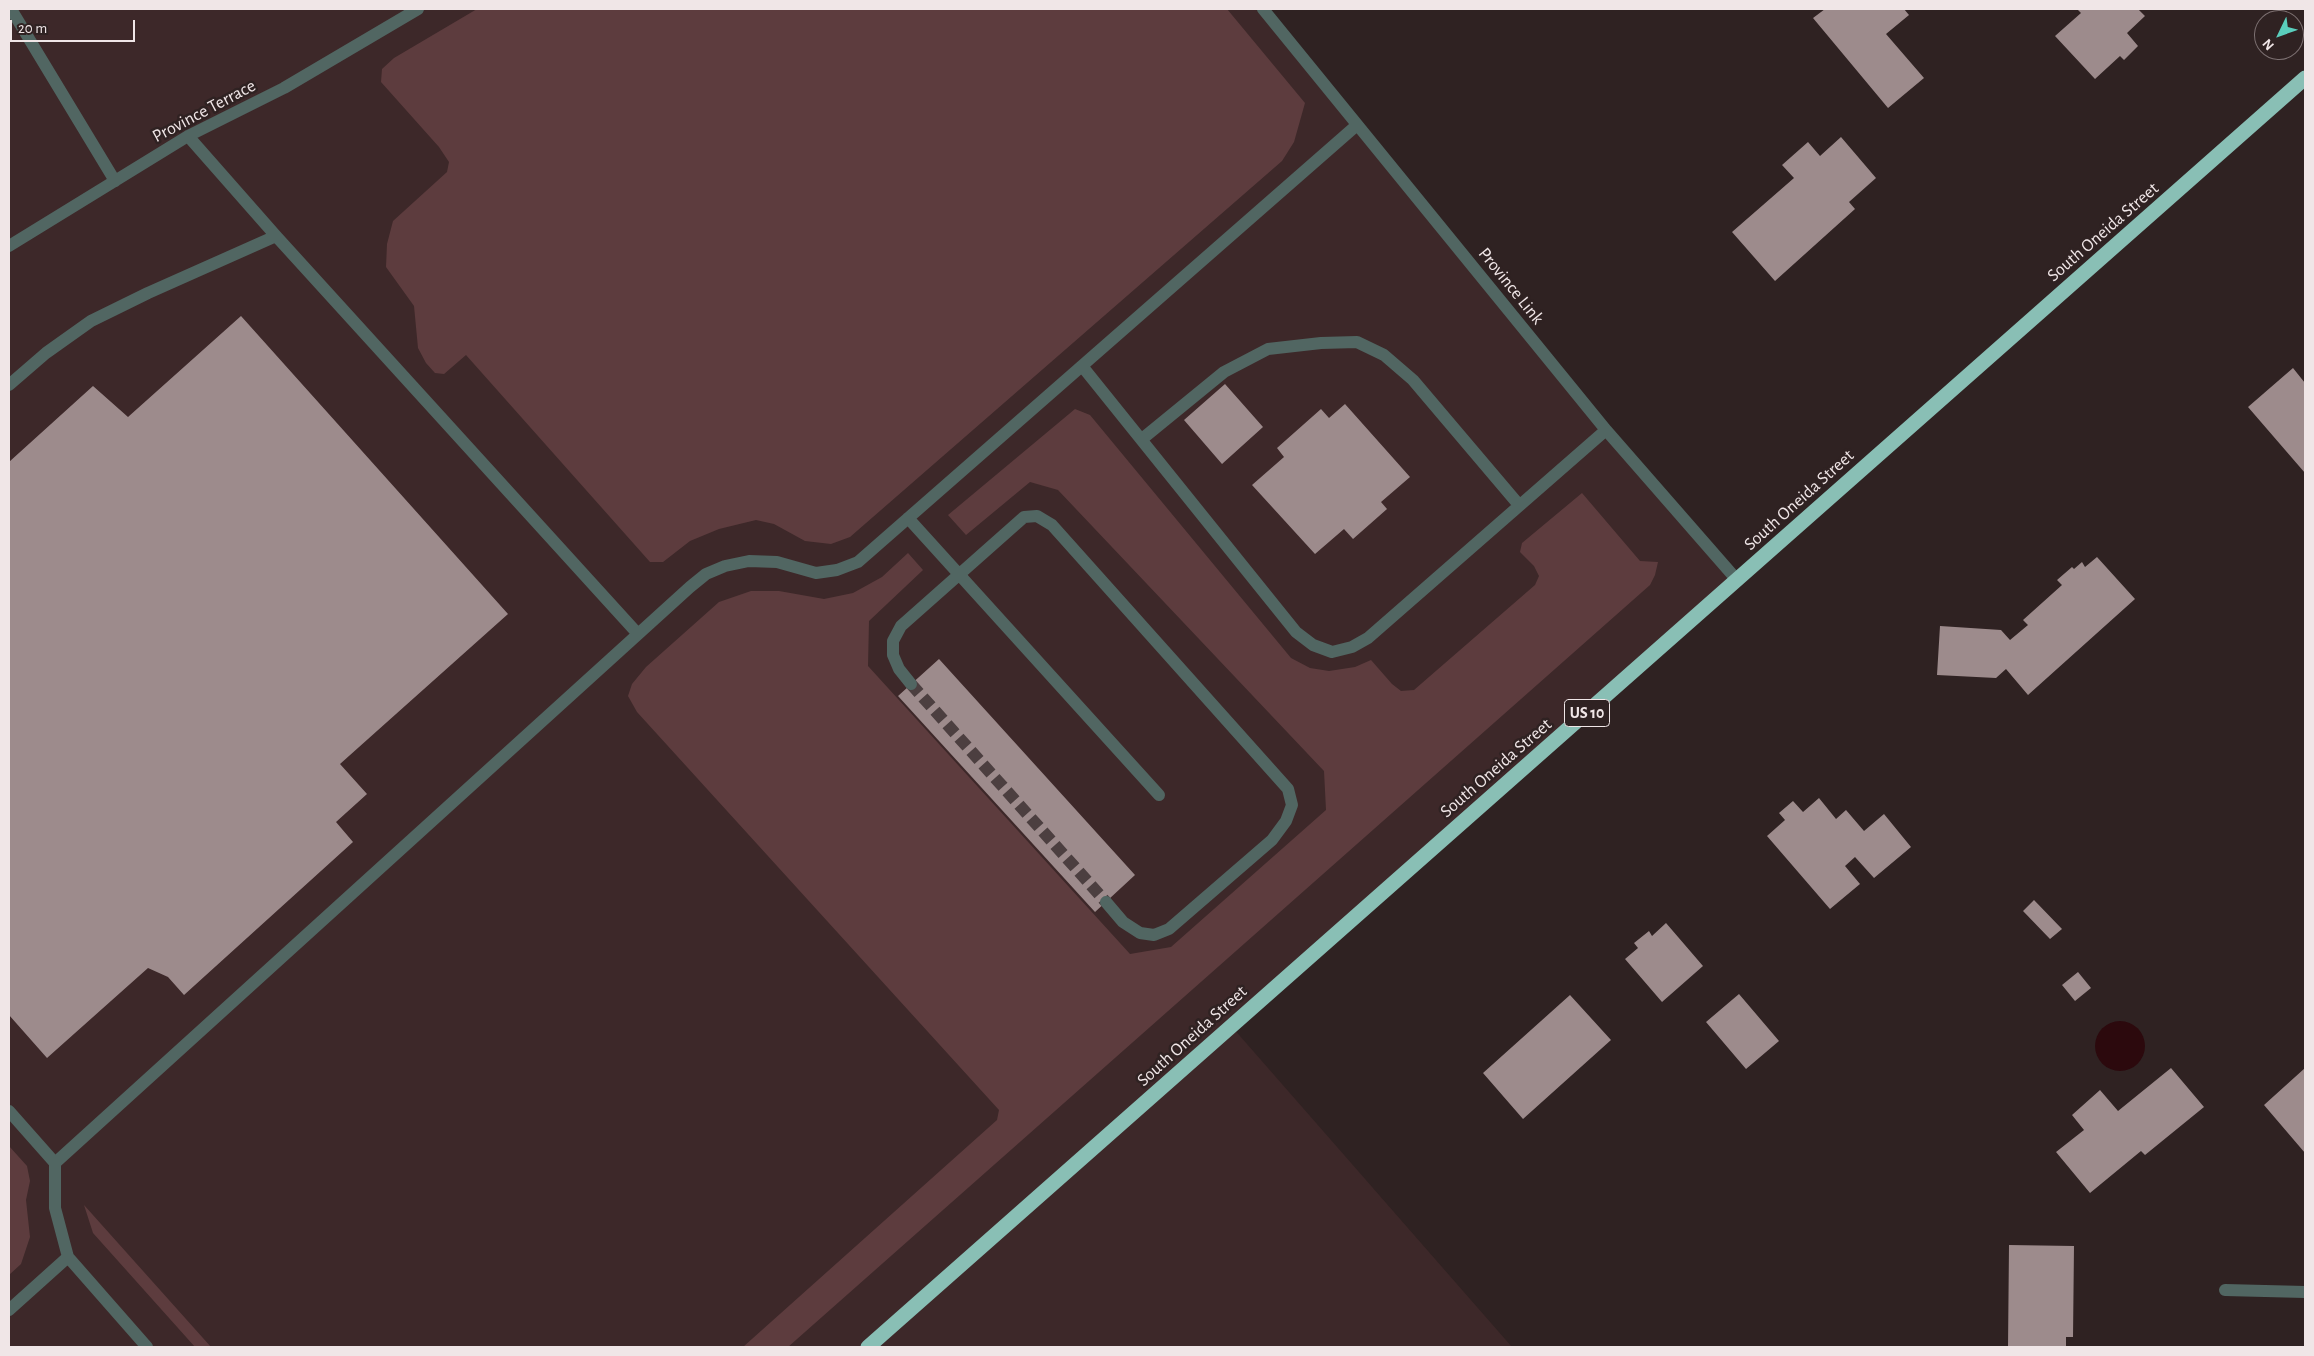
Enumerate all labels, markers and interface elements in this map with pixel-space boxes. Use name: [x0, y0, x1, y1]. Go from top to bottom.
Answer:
scale bar: [12, 10, 138, 42]
north arrow: [2254, 10, 2304, 60]
text: 20 m: [18, 21, 47, 36]
text: N: [2260, 36, 2277, 53]
street label: Province Terrace: [149, 75, 259, 147]
street label: South Oneida Street: [2043, 178, 2163, 286]
street label: Province Link: [1474, 243, 1548, 329]
street label: South Oneida Street: [1740, 445, 1858, 555]
road number: US 10: [1564, 700, 1610, 726]
street label: South Oneida Street: [1436, 714, 1556, 822]
street label: South Oneida Street: [1133, 981, 1251, 1091]

